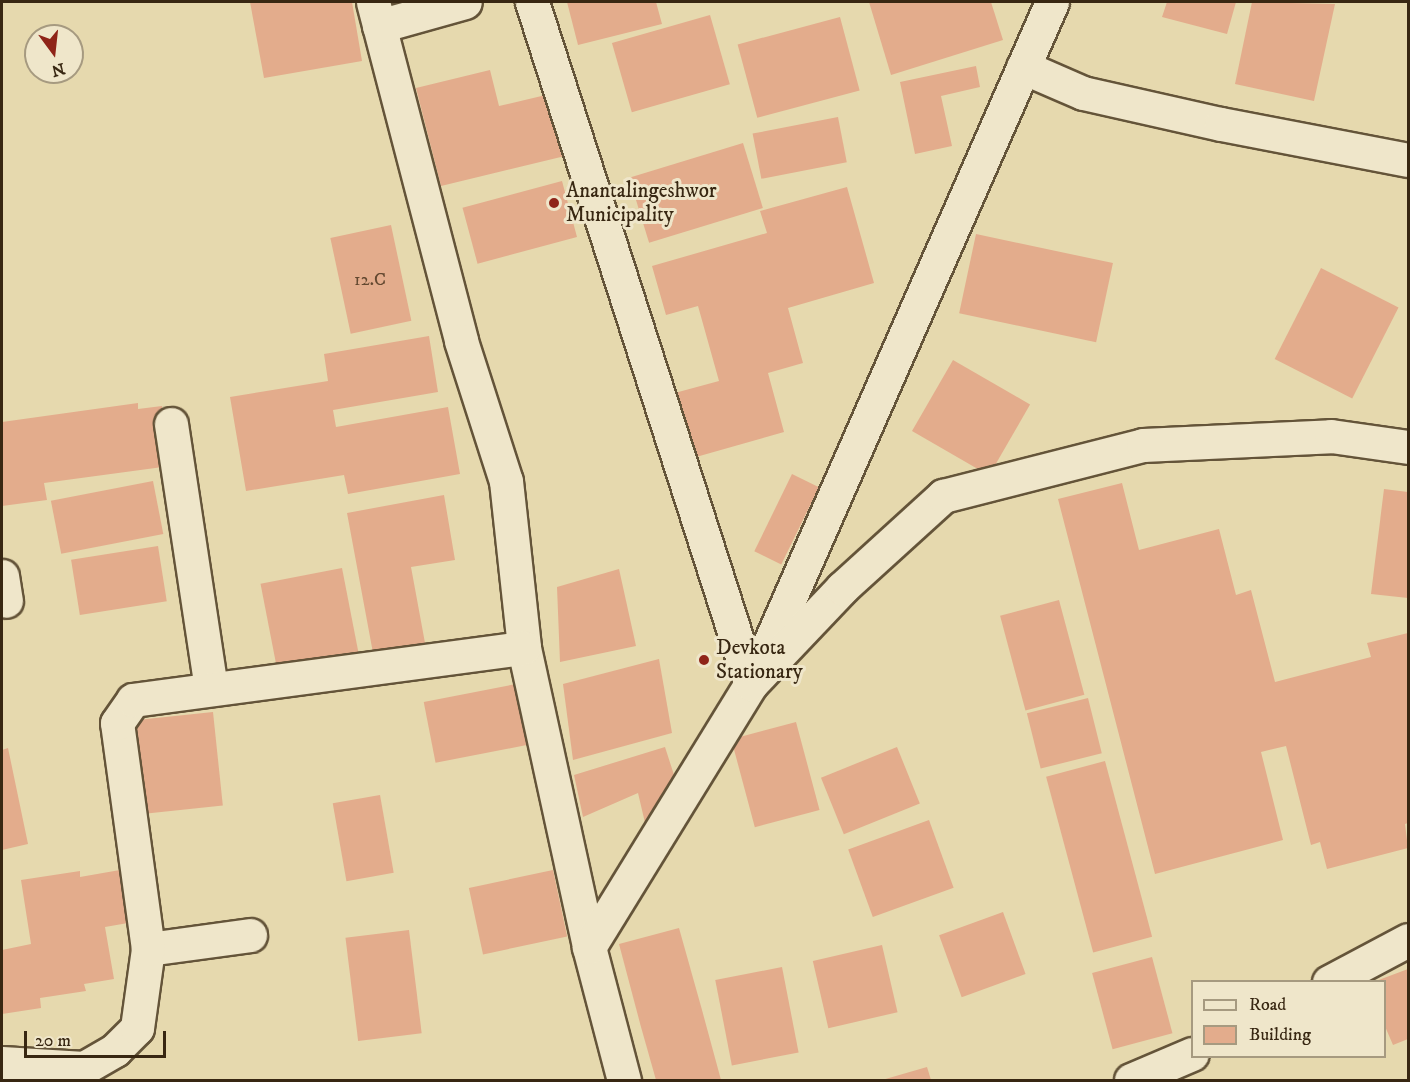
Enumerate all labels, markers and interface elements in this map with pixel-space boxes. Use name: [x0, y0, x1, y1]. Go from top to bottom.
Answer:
north arrow: [24, 24, 84, 84]
text: N: [49, 58, 67, 81]
place label: Anantalingeshwor Municipality: [566, 178, 717, 228]
marker: Anantalingeshwor Municipality: [547, 196, 561, 210]
house number: 12.C: [354, 269, 386, 291]
place label: Devkota Stationary: [716, 635, 803, 685]
marker: Devkota Stationary: [697, 653, 711, 667]
legend: [1191, 980, 1386, 1058]
text: Road: [1249, 994, 1286, 1016]
scale bar: [27, 1019, 170, 1057]
text: Building: [1249, 1024, 1311, 1046]
text: 20 m: [35, 1030, 71, 1052]

